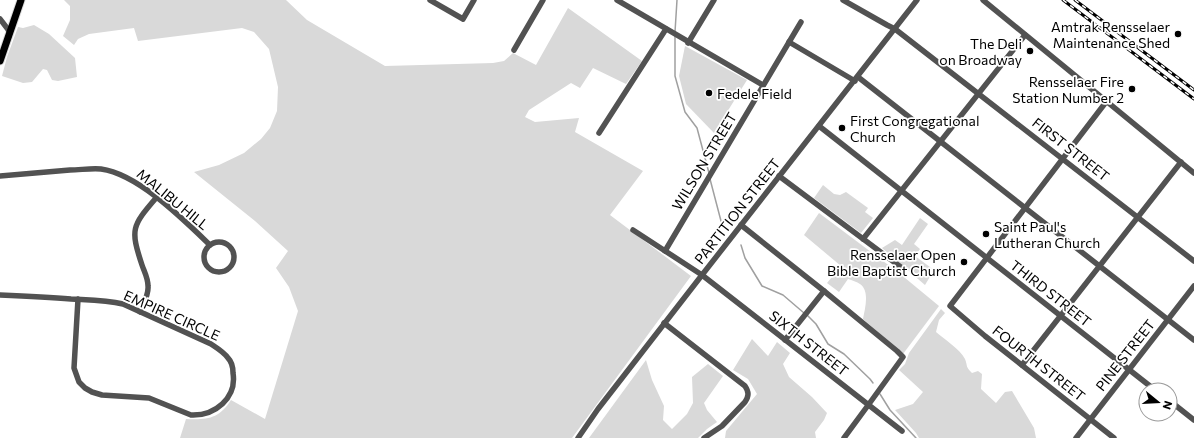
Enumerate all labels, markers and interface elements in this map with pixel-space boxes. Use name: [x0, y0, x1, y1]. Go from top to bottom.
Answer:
place label: Amtrak Rensselaer Maintenance Shed: [1051, 18, 1170, 51]
marker: Amtrak Rensselaer Maintenance Shed: [1173, 29, 1183, 39]
place label: The Deli on Broadway: [939, 35, 1022, 68]
marker: The Deli on Broadway: [1025, 46, 1035, 56]
place label: Rensselaer Fire Station Number 2: [1012, 73, 1124, 106]
marker: Rensselaer Fire Station Number 2: [1127, 84, 1137, 94]
place label: Fedele Field: [717, 85, 792, 102]
marker: Fedele Field: [704, 88, 714, 98]
street label: WILSON STREET: [668, 109, 740, 213]
place label: First Congregational Church: [850, 112, 979, 145]
street label: FIRST STREET: [1029, 114, 1113, 184]
marker: First Congregational Church: [837, 123, 847, 133]
street label: PARTITION STREET: [691, 155, 783, 267]
street label: MALIBU HILL: [134, 165, 212, 233]
place label: Saint Paul's Lutheran Church: [994, 218, 1100, 251]
marker: Saint Paul's Lutheran Church: [981, 229, 991, 239]
place label: Rensselaer Open Bible Baptist Church: [827, 246, 956, 279]
street label: THIRD STREET: [1007, 256, 1095, 330]
marker: Rensselaer Open Bible Baptist Church: [959, 257, 969, 267]
street label: EMPIRE CIRCLE: [121, 286, 223, 344]
street label: SIXTH STREET: [766, 307, 852, 379]
street label: PINE STREET: [1092, 316, 1158, 394]
street label: FOURTH STREET: [989, 322, 1089, 404]
north arrow: [1138, 382, 1178, 422]
text: N: [1161, 399, 1175, 411]

